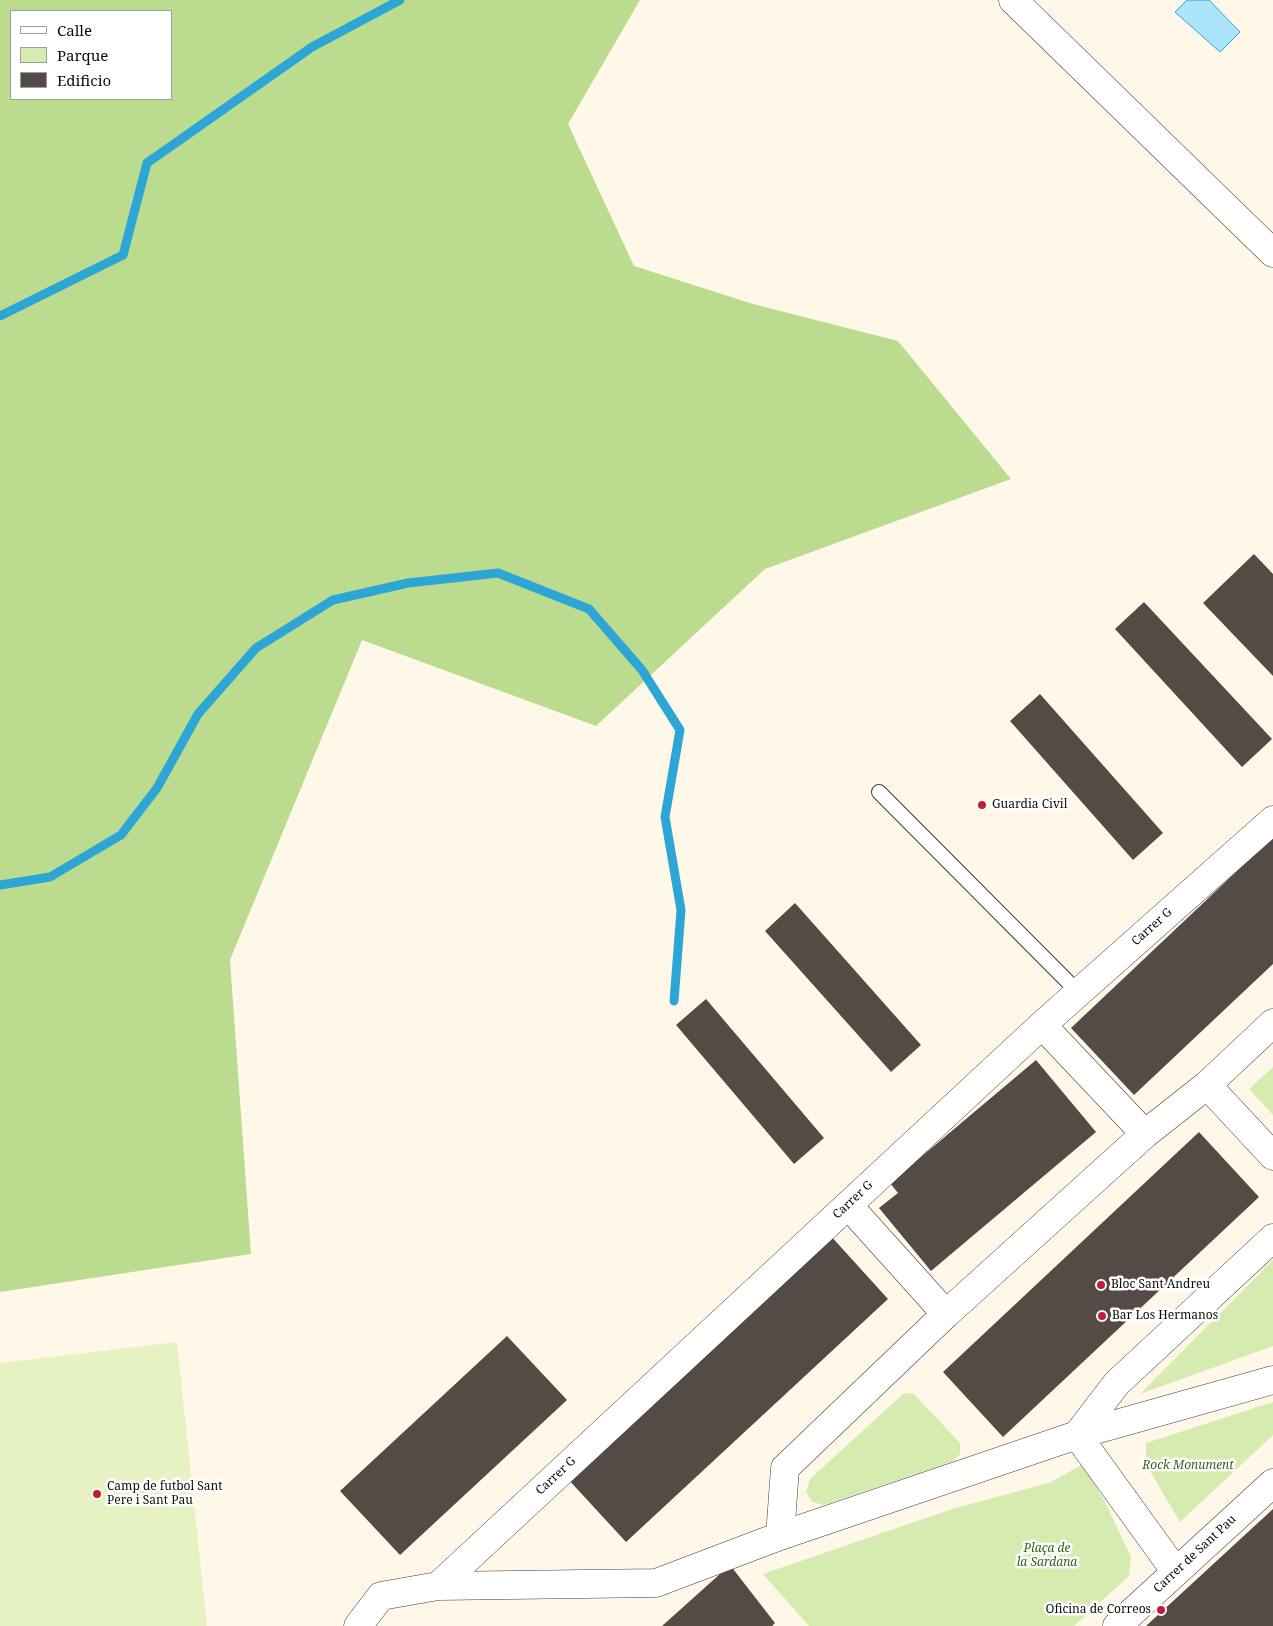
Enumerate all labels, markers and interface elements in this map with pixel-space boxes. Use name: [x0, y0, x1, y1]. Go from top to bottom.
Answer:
legend: [10, 10, 172, 100]
text: Calle: [57, 20, 92, 40]
text: Parque: [57, 45, 108, 65]
text: Edificio: [57, 70, 111, 90]
place label: Guardia Civil: [992, 798, 1067, 812]
marker: Guardia Civil: [976, 799, 988, 811]
street label: Carrer G: [1129, 905, 1175, 949]
street label: Carrer G: [830, 1178, 876, 1222]
place label: Bloc Sant Andreu: [1111, 1278, 1210, 1292]
marker: Bloc Sant Andreu: [1095, 1279, 1107, 1291]
place label: Bar Los Hermanos: [1112, 1309, 1218, 1323]
marker: Bar Los Hermanos: [1096, 1310, 1108, 1322]
street label: Carrer G: [533, 1454, 579, 1498]
park label: Rock Monument: [1142, 1459, 1234, 1473]
place label: Camp de futbol Sant Pere i Sant Pau: [107, 1480, 223, 1508]
marker: Camp de futbol Sant Pere i Sant Pau: [91, 1488, 103, 1500]
street label: Carrer de Sant Pau: [1151, 1512, 1239, 1596]
park label: Plaça de la Sardana: [1017, 1542, 1077, 1570]
place label: Oficina de Correos: [1046, 1603, 1151, 1617]
marker: Oficina de Correos: [1155, 1604, 1167, 1616]

